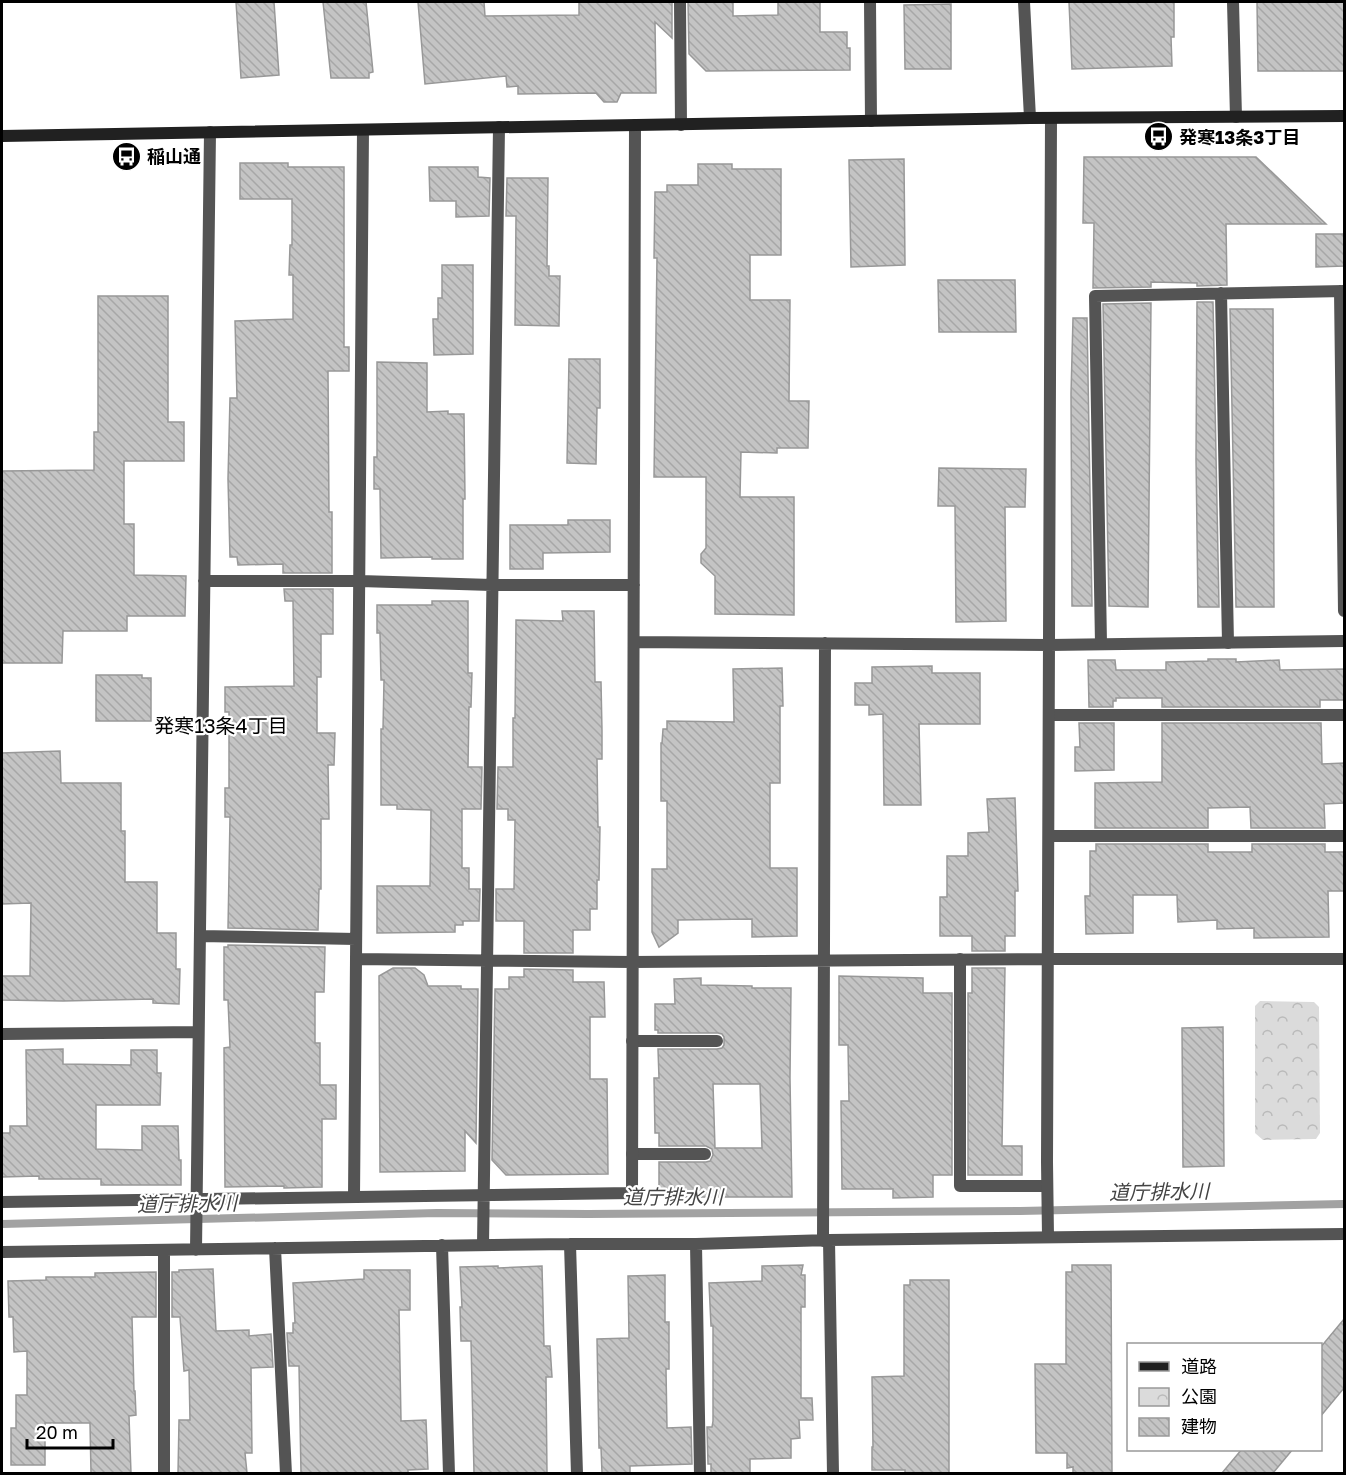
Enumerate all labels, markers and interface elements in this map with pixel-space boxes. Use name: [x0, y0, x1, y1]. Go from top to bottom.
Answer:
bus stop icon: 発寒13条3丁目: [1142, 121, 1174, 153]
place label: 発寒13条3丁目: [1179, 126, 1300, 148]
bus stop icon: 稲山通: [110, 140, 142, 172]
place label: 稲山通: [147, 145, 201, 167]
district label: 発寒13条4丁目: [154, 713, 288, 737]
water label: 道庁排水川: [1109, 1178, 1211, 1204]
water label: 道庁排水川: [623, 1184, 725, 1208]
water label: 道庁排水川: [137, 1190, 239, 1216]
legend: [1127, 1343, 1322, 1451]
text: 道路: [1181, 1355, 1217, 1377]
text: 公園: [1181, 1385, 1217, 1407]
scale bar: [27, 1412, 112, 1450]
text: 建物: [1181, 1415, 1217, 1437]
text: 20 m: [36, 1421, 78, 1443]

